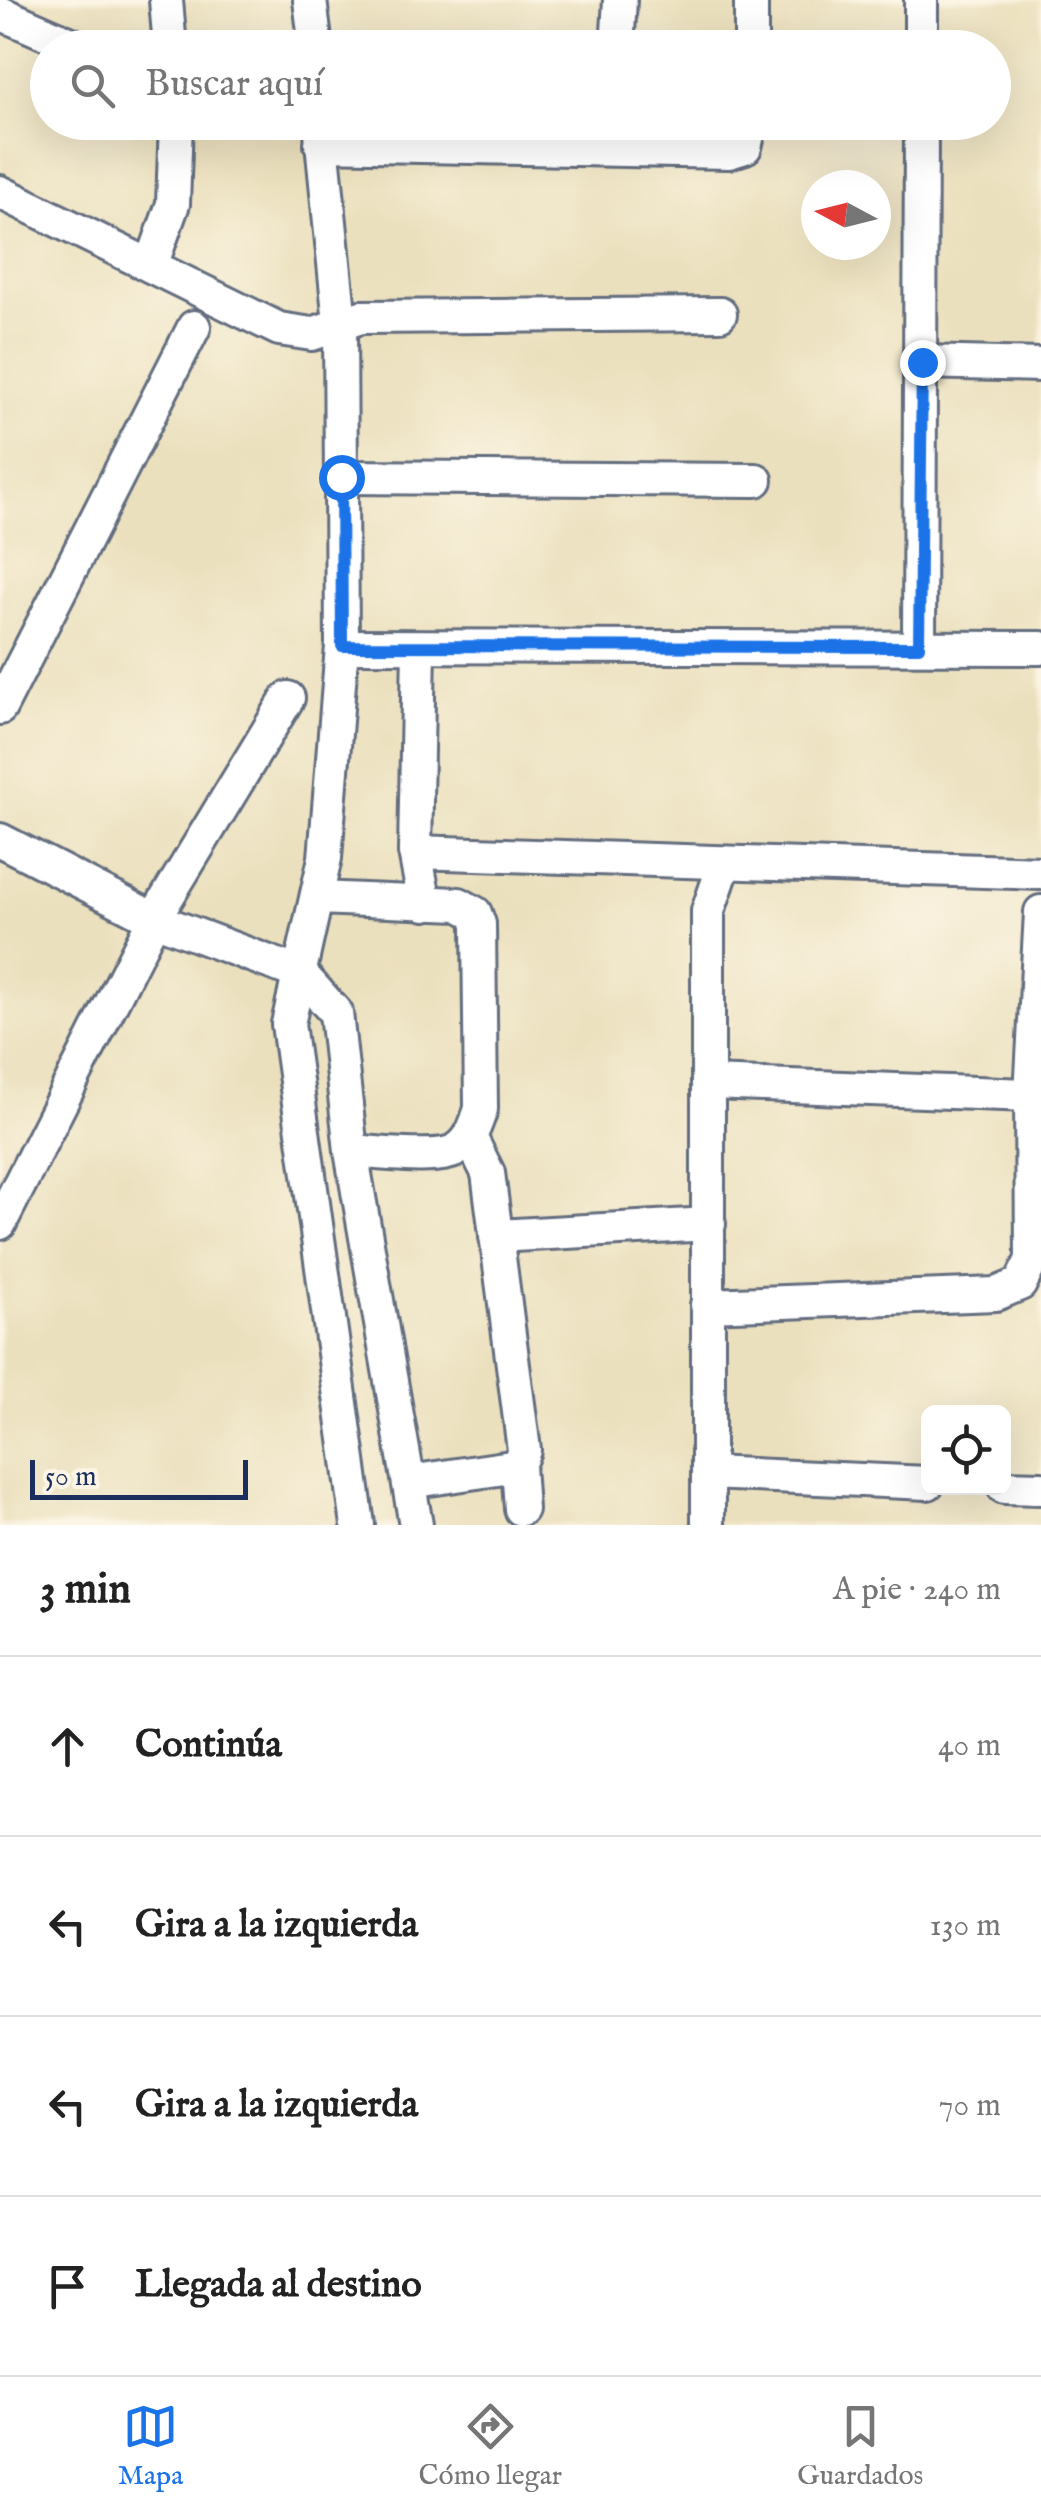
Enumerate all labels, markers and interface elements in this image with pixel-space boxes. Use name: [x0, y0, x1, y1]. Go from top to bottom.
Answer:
search box: [30, 30, 1011, 140]
icon: search: [65, 58, 120, 113]
text: Buscar aquí: [145, 61, 323, 109]
north arrow: [801, 170, 891, 260]
route end: [900, 340, 946, 386]
route start: [319, 455, 365, 501]
map controls: [921, 1405, 1011, 1495]
button: locate: [921, 1405, 1011, 1495]
scale bar: [30, 1455, 248, 1500]
text: 50 m: [45, 1460, 97, 1495]
text: 3 min: [40, 1564, 131, 1617]
text: A pie · 240 m: [833, 1570, 1001, 1611]
icon: ahead: [40, 1719, 95, 1774]
text: Continúa: [135, 1722, 282, 1770]
text: 40 m: [938, 1726, 1001, 1767]
icon: left: [40, 1899, 95, 1954]
text: Gira a la izquierda: [135, 1902, 418, 1950]
text: 130 m: [930, 1906, 1001, 1947]
icon: left: [40, 2079, 95, 2134]
text: Gira a la izquierda: [135, 2082, 418, 2130]
text: 70 m: [939, 2086, 1001, 2127]
icon: arrive: [40, 2259, 95, 2314]
text: Llegada al destino: [135, 2262, 422, 2310]
tab: Mapa: [118, 2399, 183, 2494]
tab: Cómo llegar: [419, 2399, 562, 2494]
tab: Guardados: [797, 2399, 923, 2494]

